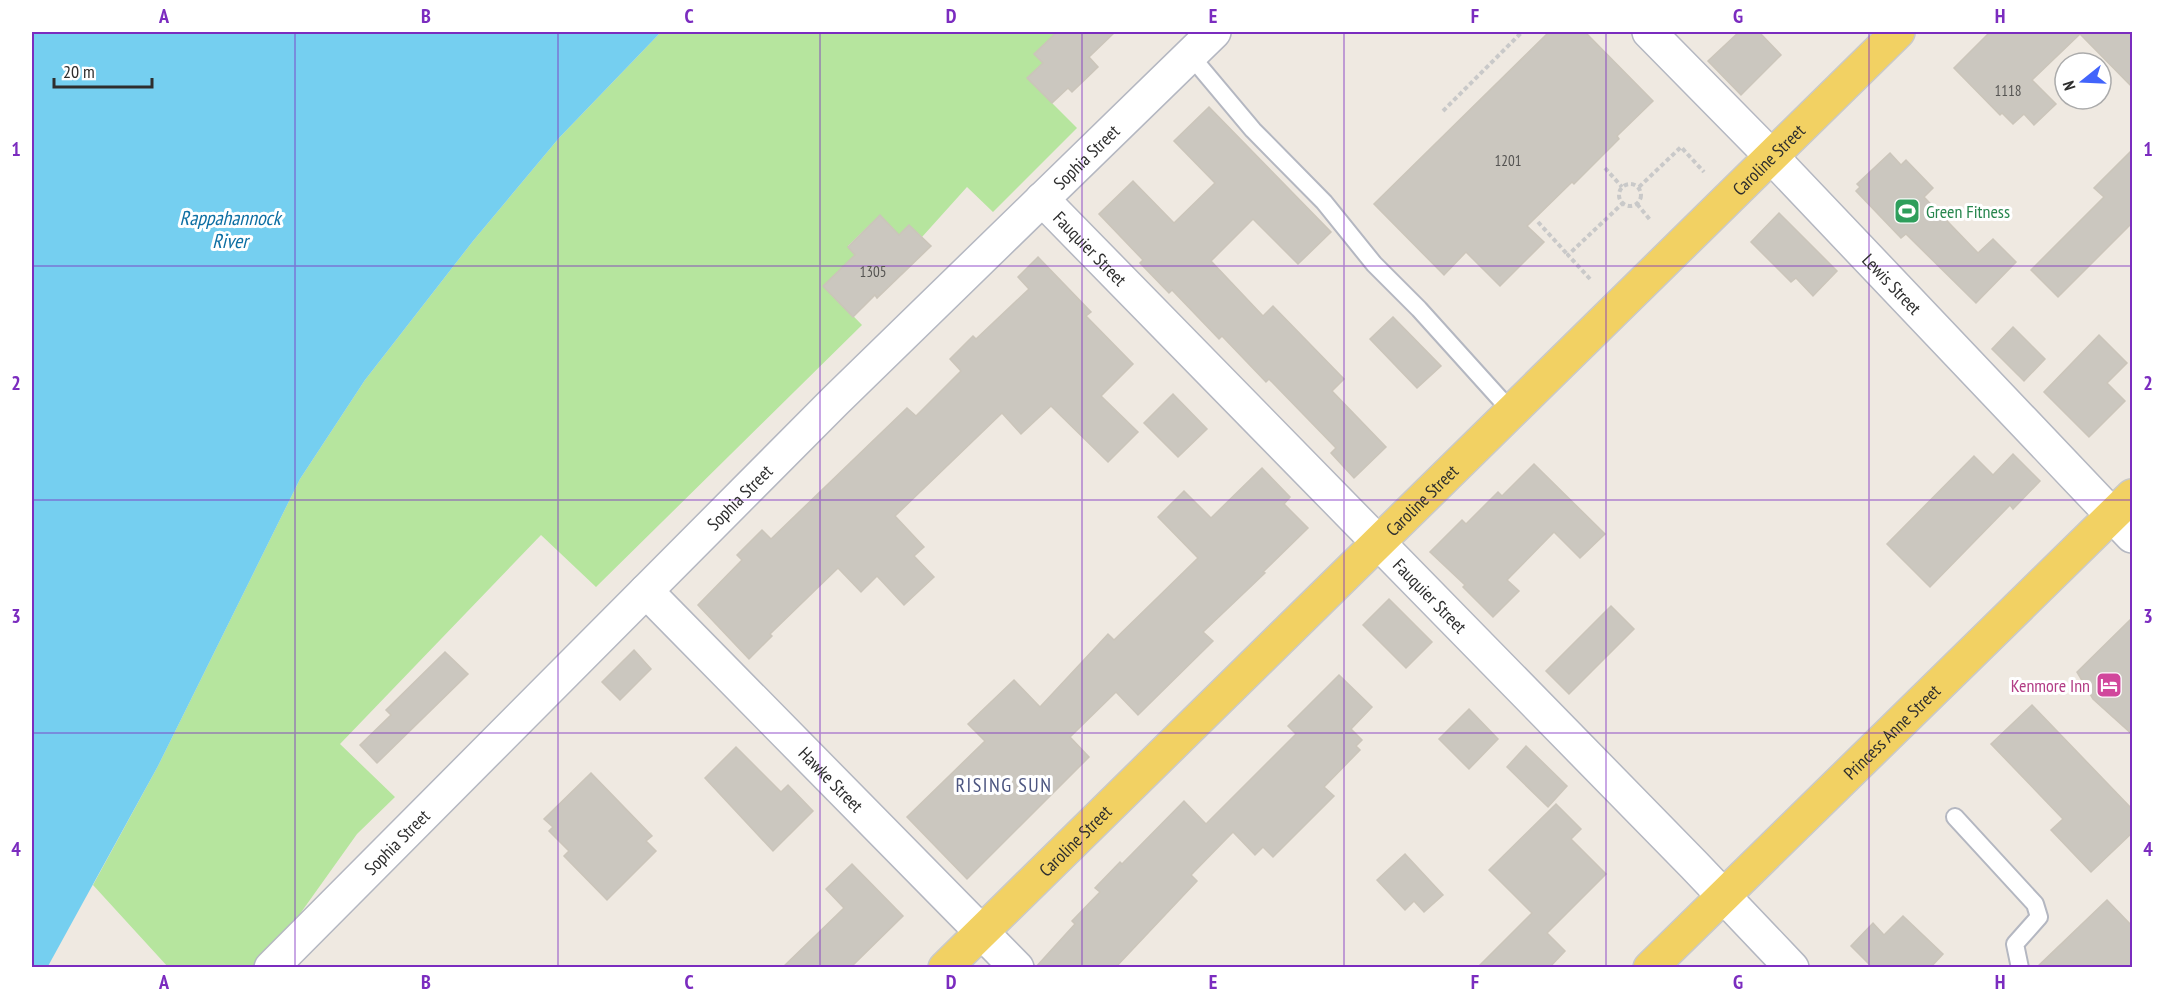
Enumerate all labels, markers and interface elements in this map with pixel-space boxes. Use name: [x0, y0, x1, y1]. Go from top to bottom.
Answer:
text: A: [158, 3, 170, 29]
text: B: [421, 3, 431, 29]
text: C: [684, 3, 694, 29]
text: D: [946, 3, 957, 29]
text: E: [1209, 3, 1217, 29]
text: F: [1471, 3, 1479, 29]
text: G: [1733, 3, 1743, 29]
text: H: [1995, 3, 2005, 29]
scale bar: [54, 51, 152, 89]
north arrow: [2053, 51, 2113, 111]
text: 20 m: [63, 60, 95, 83]
text: N: [2058, 78, 2080, 93]
house number: 1118: [1994, 81, 2022, 100]
street label: Sophia Street: [1048, 119, 1124, 194]
street label: Caroline Street: [1727, 119, 1809, 200]
text: 1: [11, 136, 21, 162]
text: 1: [2143, 136, 2153, 162]
house number: 1201: [1494, 151, 1522, 170]
sports icon: Green Fitness: [1892, 196, 1922, 226]
place label: Green Fitness: [1926, 200, 2010, 223]
water label: Rappahannock River: [180, 205, 283, 254]
street label: Fauquier Street: [1049, 206, 1132, 290]
street label: Lewis Street: [1858, 248, 1927, 319]
house number: 1305: [859, 262, 887, 281]
text: 2: [11, 370, 21, 396]
text: 2: [2143, 370, 2153, 396]
street label: Sophia Street: [702, 459, 777, 535]
street label: Caroline Street: [1381, 459, 1463, 541]
street label: Fauquier Street: [1389, 553, 1472, 638]
text: 3: [11, 603, 21, 629]
text: 3: [2143, 603, 2153, 629]
hotel icon: Kenmore Inn: [2094, 670, 2124, 700]
place label: Kenmore Inn: [2011, 674, 2090, 697]
street label: Princess Anne Street: [1838, 679, 1945, 784]
street label: Hawke Street: [794, 742, 868, 817]
district label: RISING SUN: [955, 772, 1053, 798]
street label: Caroline Street: [1034, 800, 1116, 881]
street label: Sophia Street: [359, 804, 434, 880]
text: 4: [11, 836, 21, 862]
text: 4: [2143, 836, 2153, 862]
text: A: [158, 969, 170, 995]
text: B: [421, 969, 431, 995]
text: C: [684, 969, 694, 995]
text: D: [946, 969, 957, 995]
text: E: [1209, 969, 1217, 995]
text: F: [1471, 969, 1479, 995]
text: G: [1733, 969, 1743, 995]
text: H: [1995, 969, 2005, 995]

